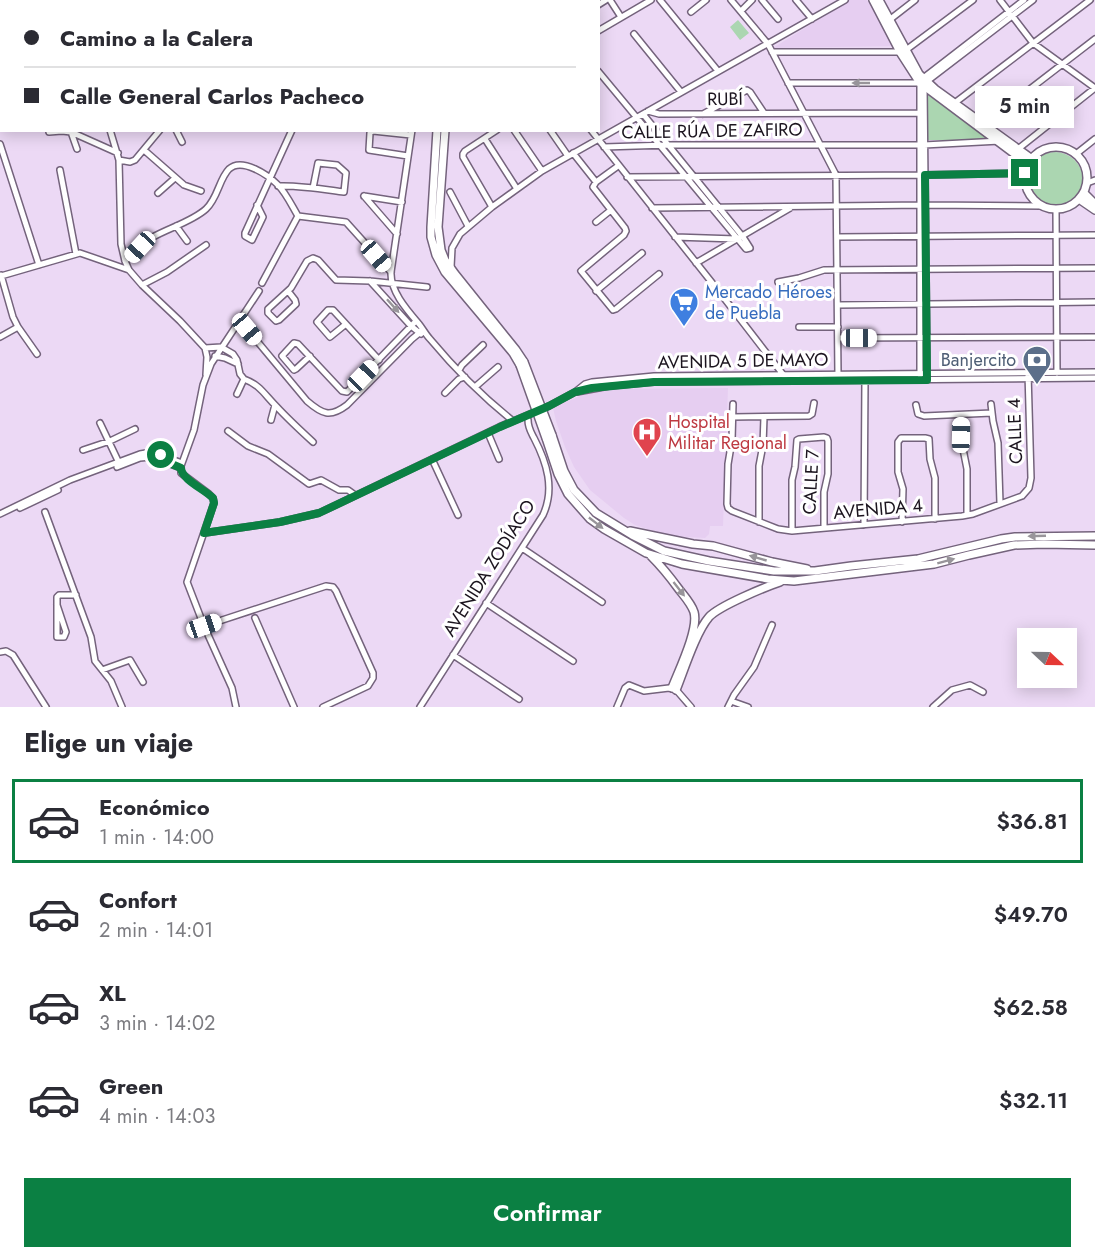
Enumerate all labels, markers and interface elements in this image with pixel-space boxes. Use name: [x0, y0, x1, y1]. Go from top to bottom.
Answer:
text: Camino a la Calera: [60, 22, 253, 54]
one-way arrow: [852, 78, 871, 88]
text: Calle General Carlos Pacheco: [60, 80, 364, 112]
street label: RUBÍ: [707, 86, 744, 112]
callout: 5 min: [976, 86, 1074, 128]
text: 5 min: [999, 92, 1050, 121]
street label: CALLE RÚA DE ZAFIRO: [621, 116, 803, 146]
route end: [1011, 159, 1038, 186]
car: [121, 228, 159, 266]
car: [357, 237, 395, 275]
place label: Mercado Héroes de Puebla: [705, 279, 832, 326]
supermarket icon: Mercado Héroes de Puebla: [668, 286, 700, 328]
one-way arrow: [386, 298, 399, 313]
car: [229, 309, 265, 349]
car: [841, 329, 877, 347]
bank icon: Banjercito: [1021, 344, 1053, 386]
street label: AVENIDA 5 DE MAYO: [657, 347, 829, 375]
place label: Banjercito: [941, 347, 1016, 373]
car: [344, 357, 382, 395]
street label: CALLE 4: [1001, 398, 1029, 464]
place label: Hospital Militar Regional: [668, 409, 787, 456]
hospital icon: Hospital Militar Regional: [631, 416, 663, 458]
car: [952, 417, 970, 453]
route start: [147, 441, 174, 468]
street label: CALLE 7: [796, 448, 826, 515]
street label: AVENIDA 4: [832, 492, 924, 526]
street label: AVENIDA ZODÍACO: [436, 495, 542, 641]
one-way arrow: [588, 516, 603, 528]
one-way arrow: [1027, 531, 1046, 541]
one-way arrow: [749, 553, 767, 562]
one-way arrow: [937, 556, 955, 565]
one-way arrow: [673, 582, 685, 597]
car: [184, 612, 224, 640]
north arrow: [1017, 628, 1077, 688]
map controls: [1017, 628, 1077, 688]
text: Elige un viaje: [24, 723, 193, 762]
text: Económico: [99, 791, 210, 823]
icon: car: [27, 794, 81, 848]
text: $36.81: [996, 805, 1068, 837]
text: 1 min · 14:00: [99, 823, 214, 852]
text: Confort: [99, 884, 177, 916]
icon: car: [27, 887, 81, 941]
text: $49.70: [994, 898, 1068, 930]
text: 2 min · 14:01: [99, 916, 213, 945]
text: XL: [99, 977, 126, 1009]
icon: car: [27, 980, 81, 1034]
text: $62.58: [993, 991, 1068, 1023]
text: 3 min · 14:02: [99, 1009, 215, 1038]
text: Green: [99, 1070, 163, 1102]
icon: car: [27, 1073, 81, 1127]
text: $32.11: [999, 1084, 1068, 1116]
text: 4 min · 14:03: [99, 1102, 216, 1131]
button: Confirmar: [24, 1178, 1071, 1247]

